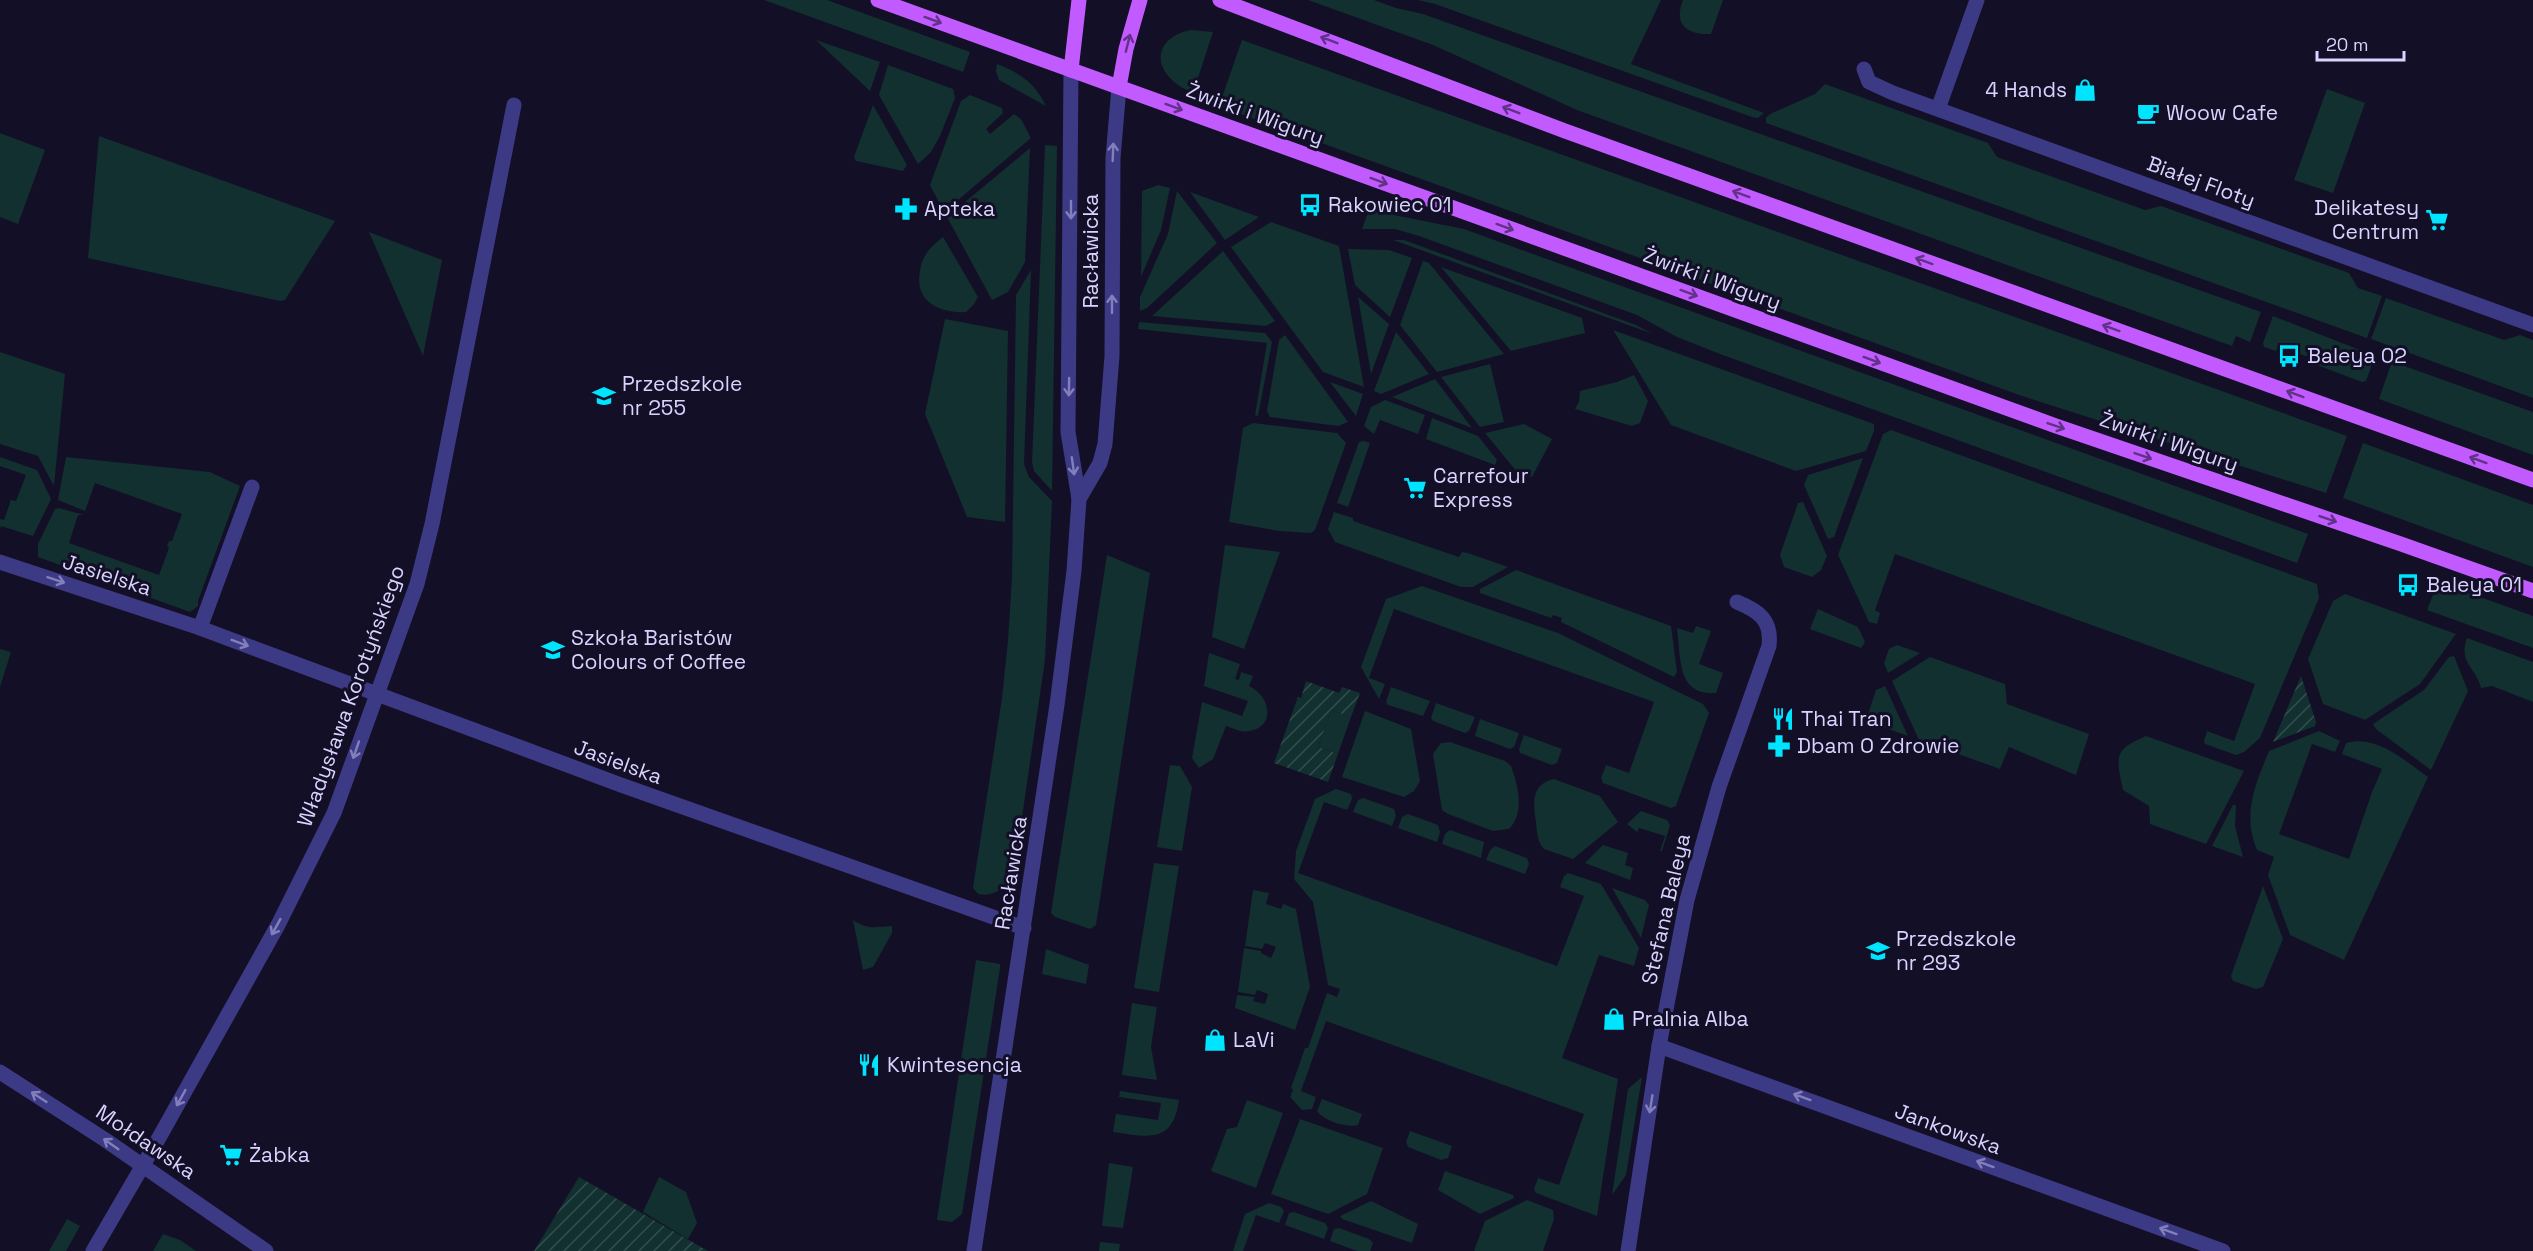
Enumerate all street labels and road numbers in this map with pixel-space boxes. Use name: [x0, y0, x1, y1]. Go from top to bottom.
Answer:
street label: Żwirki i Wigury: [1183, 76, 1328, 151]
street label: Białej Floty: [2143, 149, 2259, 214]
street label: Racławicka: [1077, 194, 1104, 308]
street label: Żwirki i Wigury: [1640, 241, 1785, 316]
street label: Żwirki i Wigury: [2096, 405, 2242, 478]
street label: Jasielska: [59, 547, 155, 602]
street label: Władysława Korotyńskiego: [291, 561, 410, 830]
street label: Jasielska: [570, 733, 666, 790]
street label: Racławicka: [988, 814, 1033, 932]
street label: Stefana Baleya: [1635, 831, 1696, 987]
street label: Jankowska: [1891, 1097, 2005, 1160]
street label: Mołdawska: [91, 1098, 202, 1185]

